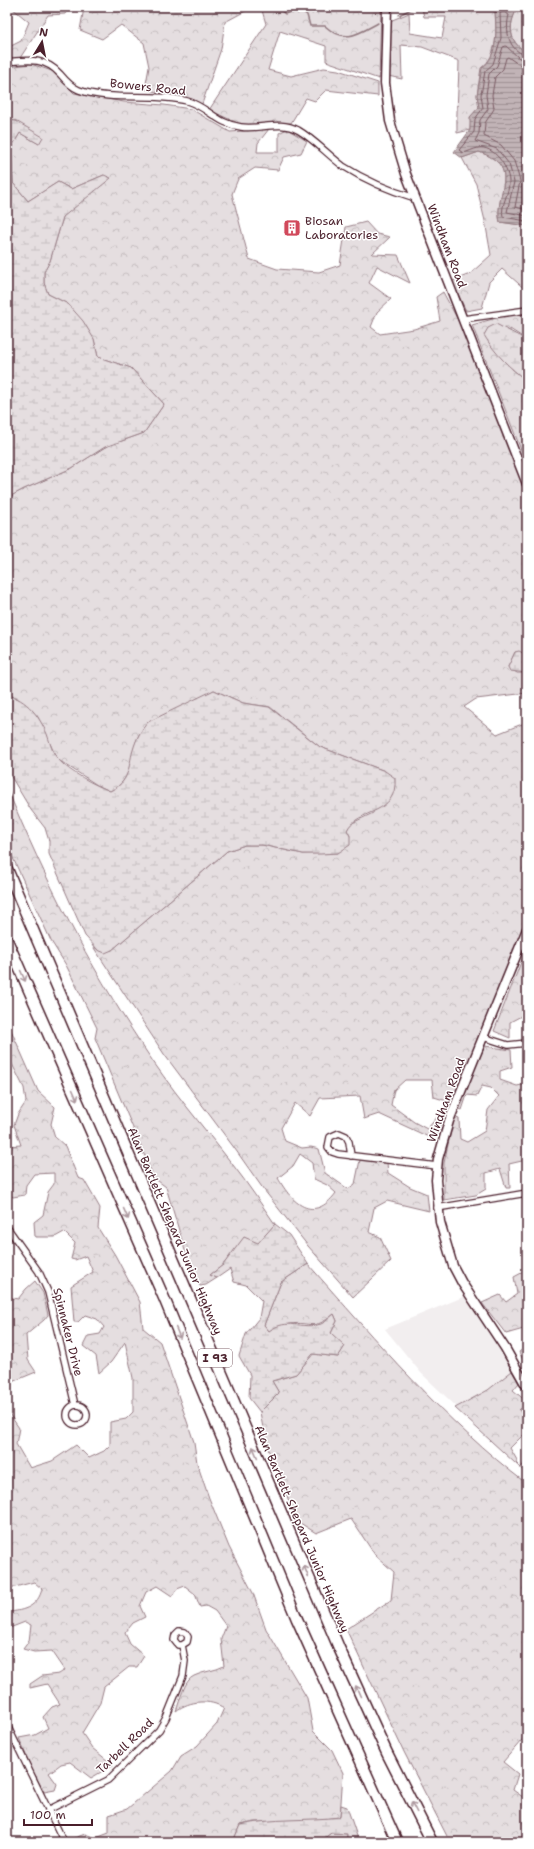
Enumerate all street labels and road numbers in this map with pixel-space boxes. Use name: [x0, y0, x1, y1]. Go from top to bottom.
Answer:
street label: Bowers Road: [109, 75, 187, 99]
street label: Windham Road: [424, 202, 471, 291]
street label: Windham Road: [423, 1055, 469, 1145]
street label: Alan Bartlett Shepard Junior Highway: [124, 1125, 226, 1337]
street label: Spinnaker Drive: [49, 1286, 87, 1378]
road number: I 93: [198, 1349, 232, 1367]
street label: Alan Bartlett Shepard Junior Highway: [251, 1423, 353, 1635]
street label: Tarbell Road: [93, 1714, 157, 1777]

